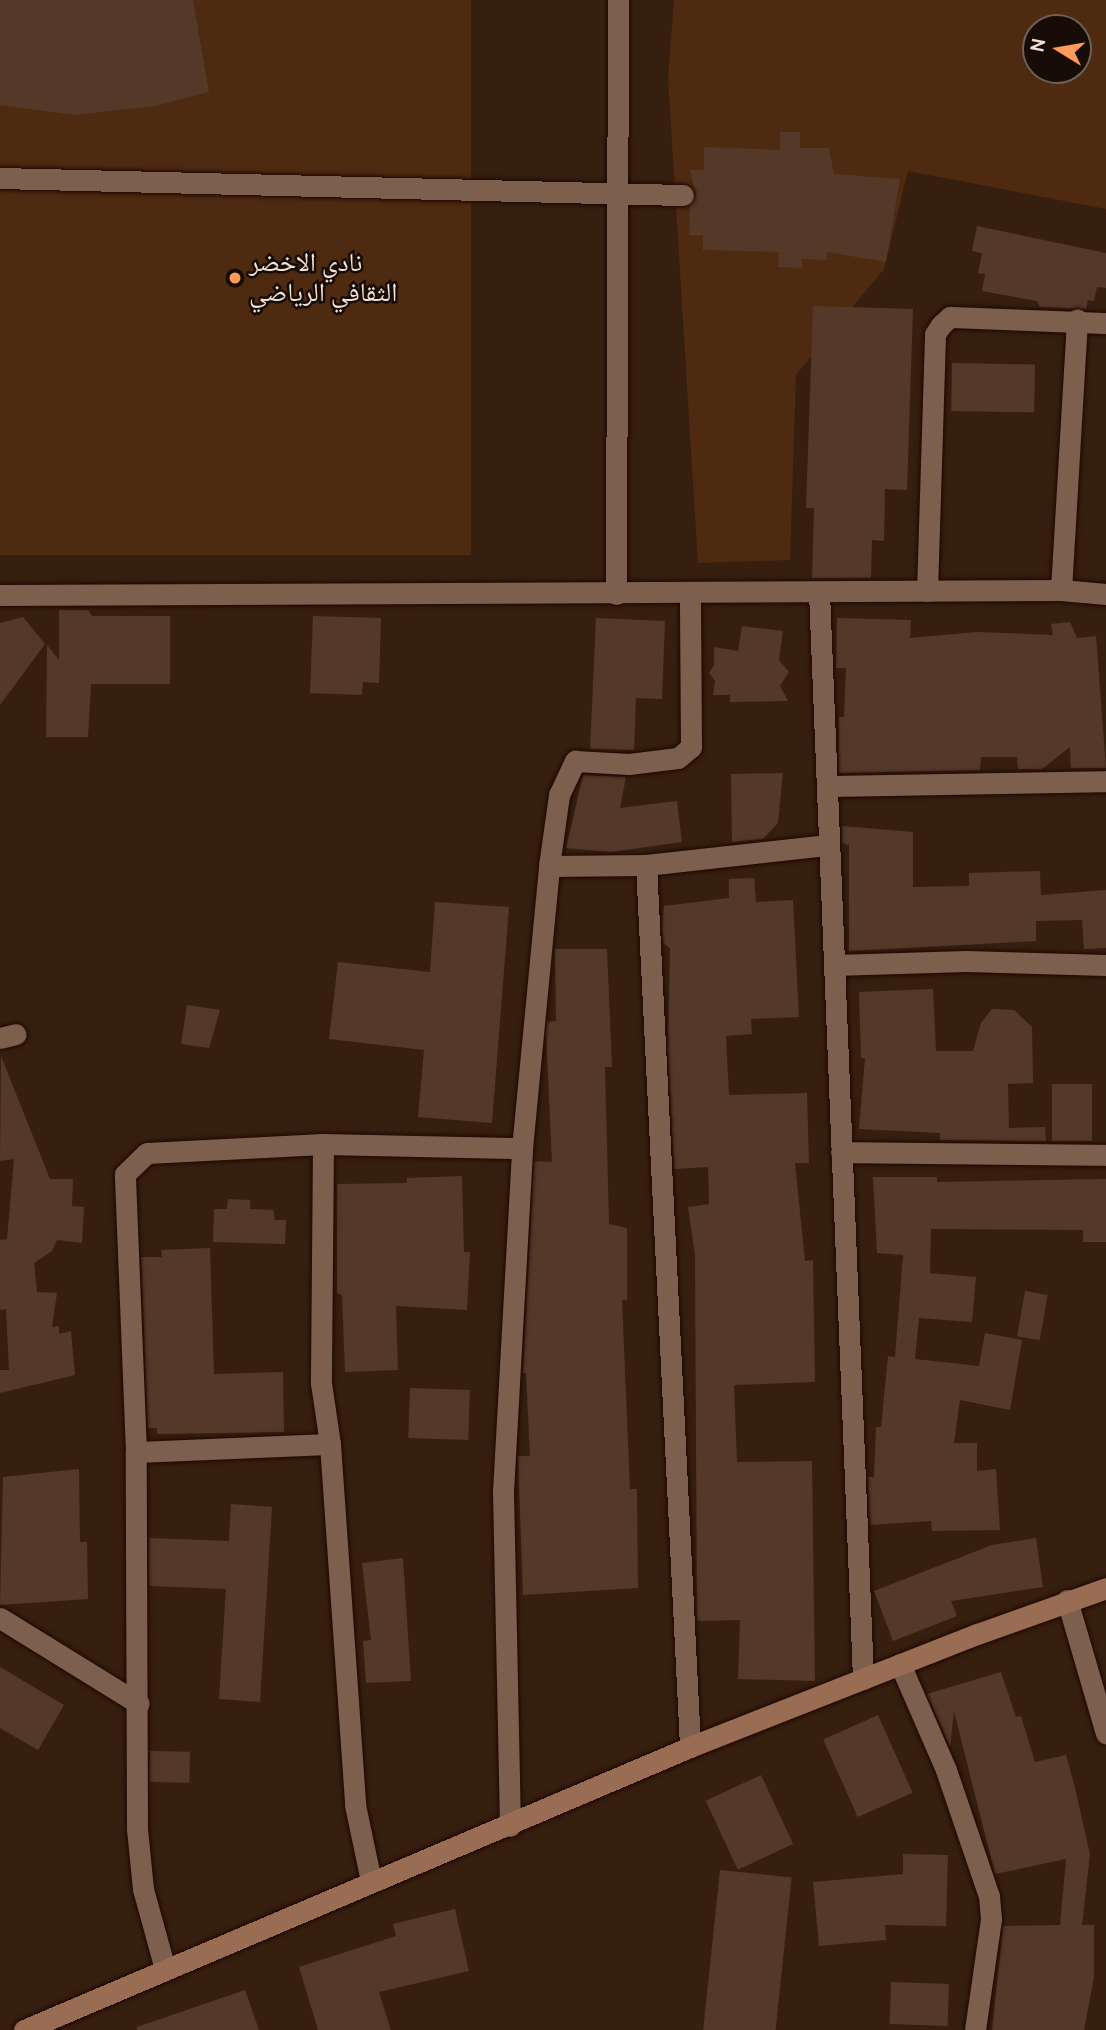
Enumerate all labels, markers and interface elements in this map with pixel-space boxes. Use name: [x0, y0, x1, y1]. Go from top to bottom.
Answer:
north arrow: [1022, 14, 1092, 84]
text: N: [1025, 36, 1050, 54]
place label: نادي الاخضر الثقافي الرياضي: [249, 247, 397, 308]
marker: نادي الاخضر الثقافي الرياضي: [227, 270, 243, 286]

